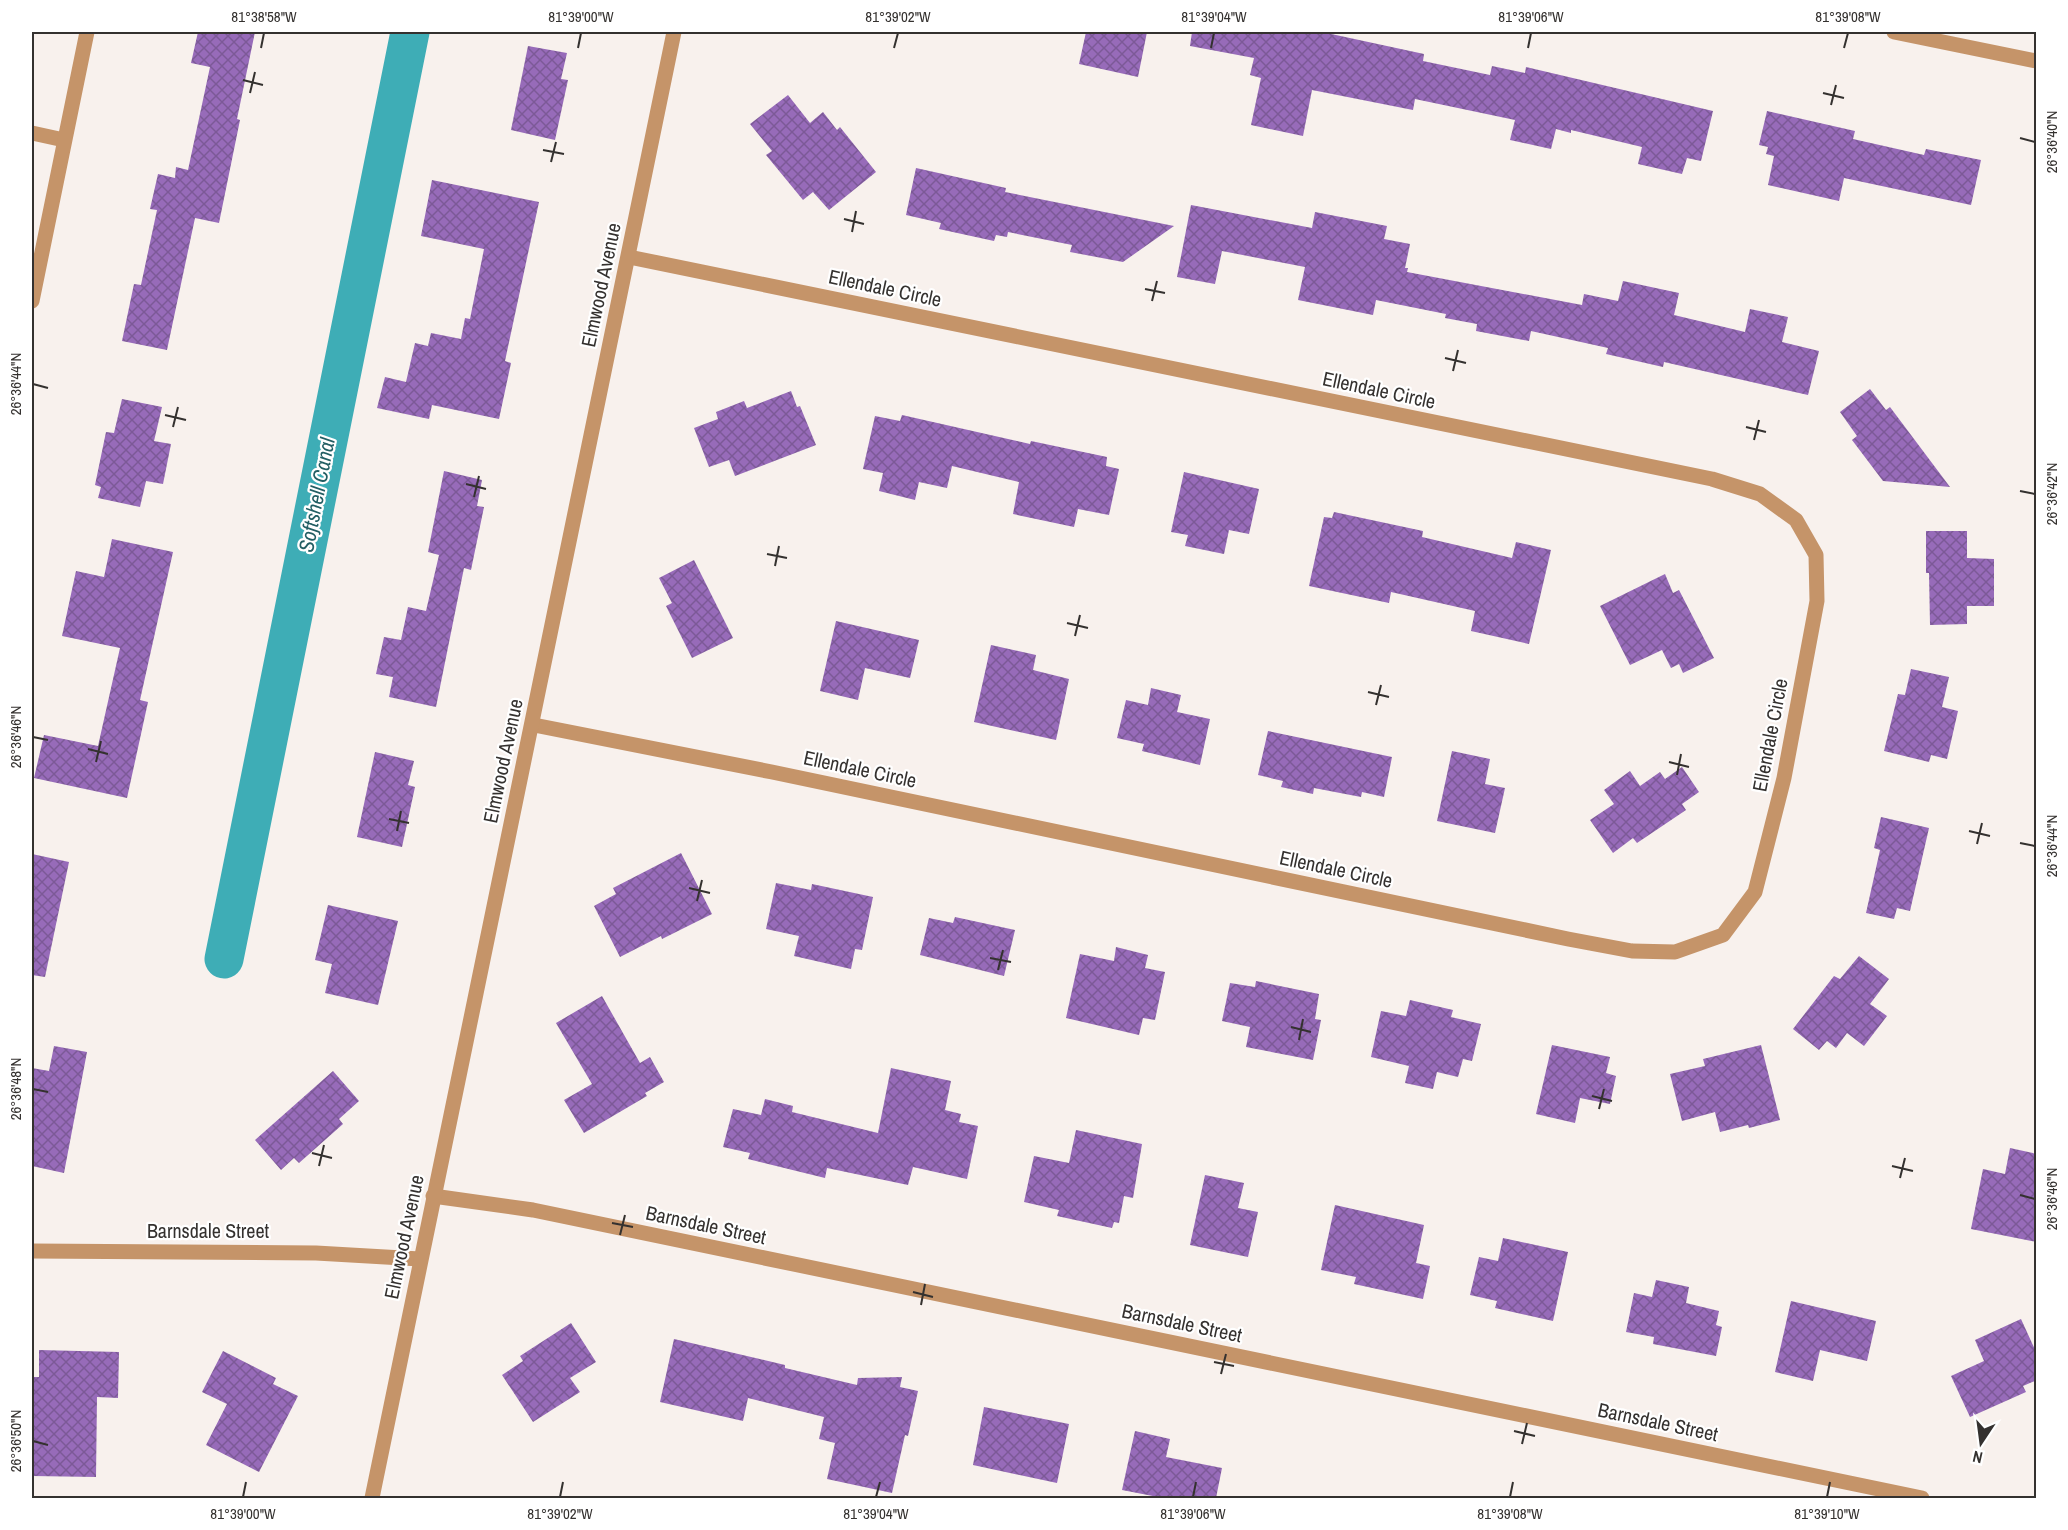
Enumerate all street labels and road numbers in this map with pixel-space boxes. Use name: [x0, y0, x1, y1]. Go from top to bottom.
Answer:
street label: Elmwood Avenue: [574, 220, 627, 350]
street label: Ellendale Circle: [826, 262, 944, 313]
street label: Ellendale Circle: [1320, 364, 1438, 415]
street label: Ellendale Circle: [1745, 676, 1794, 794]
street label: Elmwood Avenue: [476, 696, 529, 826]
street label: Ellendale Circle: [801, 743, 919, 794]
street label: Ellendale Circle: [1277, 843, 1395, 894]
street label: Elmwood Avenue: [377, 1172, 430, 1302]
street label: Barnsdale Street: [644, 1199, 769, 1251]
street label: Barnsdale Street: [147, 1217, 270, 1244]
street label: Barnsdale Street: [1120, 1297, 1245, 1349]
street label: Barnsdale Street: [1596, 1396, 1721, 1448]

